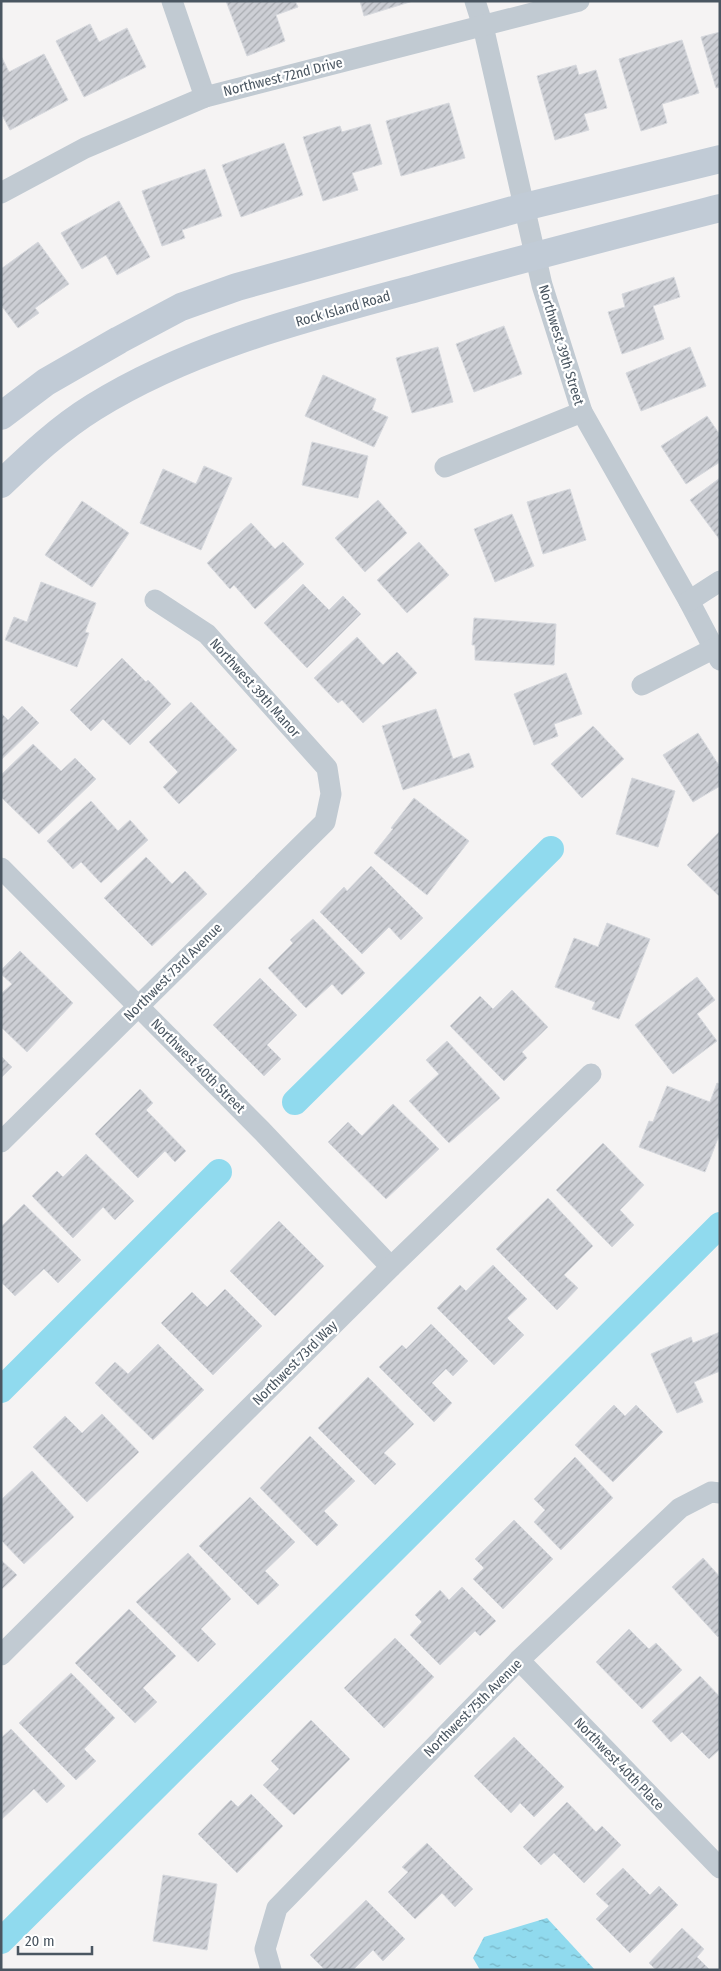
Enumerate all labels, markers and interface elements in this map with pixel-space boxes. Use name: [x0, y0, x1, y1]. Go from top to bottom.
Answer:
street label: Northwest 72nd Drive: [222, 54, 344, 100]
street label: Northwest 39th Street: [535, 283, 588, 408]
street label: Rock Island Road: [294, 287, 392, 331]
street label: Northwest 39th Manor: [206, 635, 304, 741]
street label: Northwest 73rd Avenue: [120, 919, 226, 1025]
street label: Northwest 40th Street: [147, 1015, 249, 1117]
street label: Northwest 73rd Way: [249, 1317, 341, 1409]
street label: Northwest 75th Avenue: [420, 1655, 526, 1761]
street label: Northwest 40th Place: [570, 1714, 668, 1814]
scale bar: [18, 1924, 91, 1956]
text: 20 m: [25, 1932, 55, 1950]

